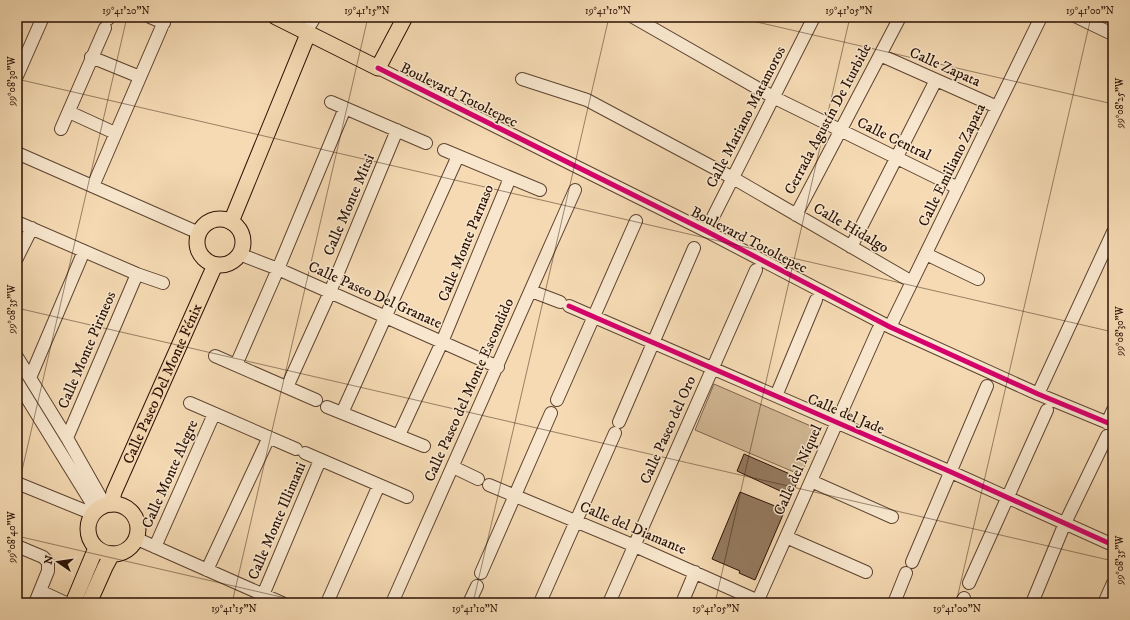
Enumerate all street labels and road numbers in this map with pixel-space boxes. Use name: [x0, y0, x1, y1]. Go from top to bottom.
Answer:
street label: Cerrada Agustín De Iturbide: [780, 40, 876, 198]
street label: Calle Mariano Matamoros: [702, 43, 790, 191]
street label: Calle Zapata: [906, 43, 984, 91]
street label: Boulevard Totoltepec: [397, 58, 521, 132]
street label: Calle Emiliano Zapata: [914, 100, 990, 230]
street label: Calle Central: [854, 113, 935, 165]
street label: Calle Monte Mitsi: [319, 151, 379, 259]
street label: Calle Monte Parnaso: [434, 182, 498, 304]
street label: Calle Hidalgo: [810, 199, 892, 257]
street label: Boulevard Totoltepec: [687, 202, 811, 278]
street label: Calle Paseo Del Granate: [305, 257, 445, 333]
street label: Calle Monte Pirineos: [54, 288, 120, 412]
street label: Calle Paseo del Monte Escondido: [420, 295, 518, 485]
street label: Calle Paseo Del Monte Fénix: [118, 300, 206, 467]
street label: Calle Paseo del Oro: [636, 373, 700, 487]
street label: Calle del Jade: [805, 389, 887, 439]
street label: Calle Monte Alegre: [138, 417, 202, 531]
street label: Calle del Níquel: [770, 421, 827, 518]
street label: Calle Monte Illimani: [244, 459, 310, 583]
street label: Calle del Diamante: [577, 497, 689, 559]

